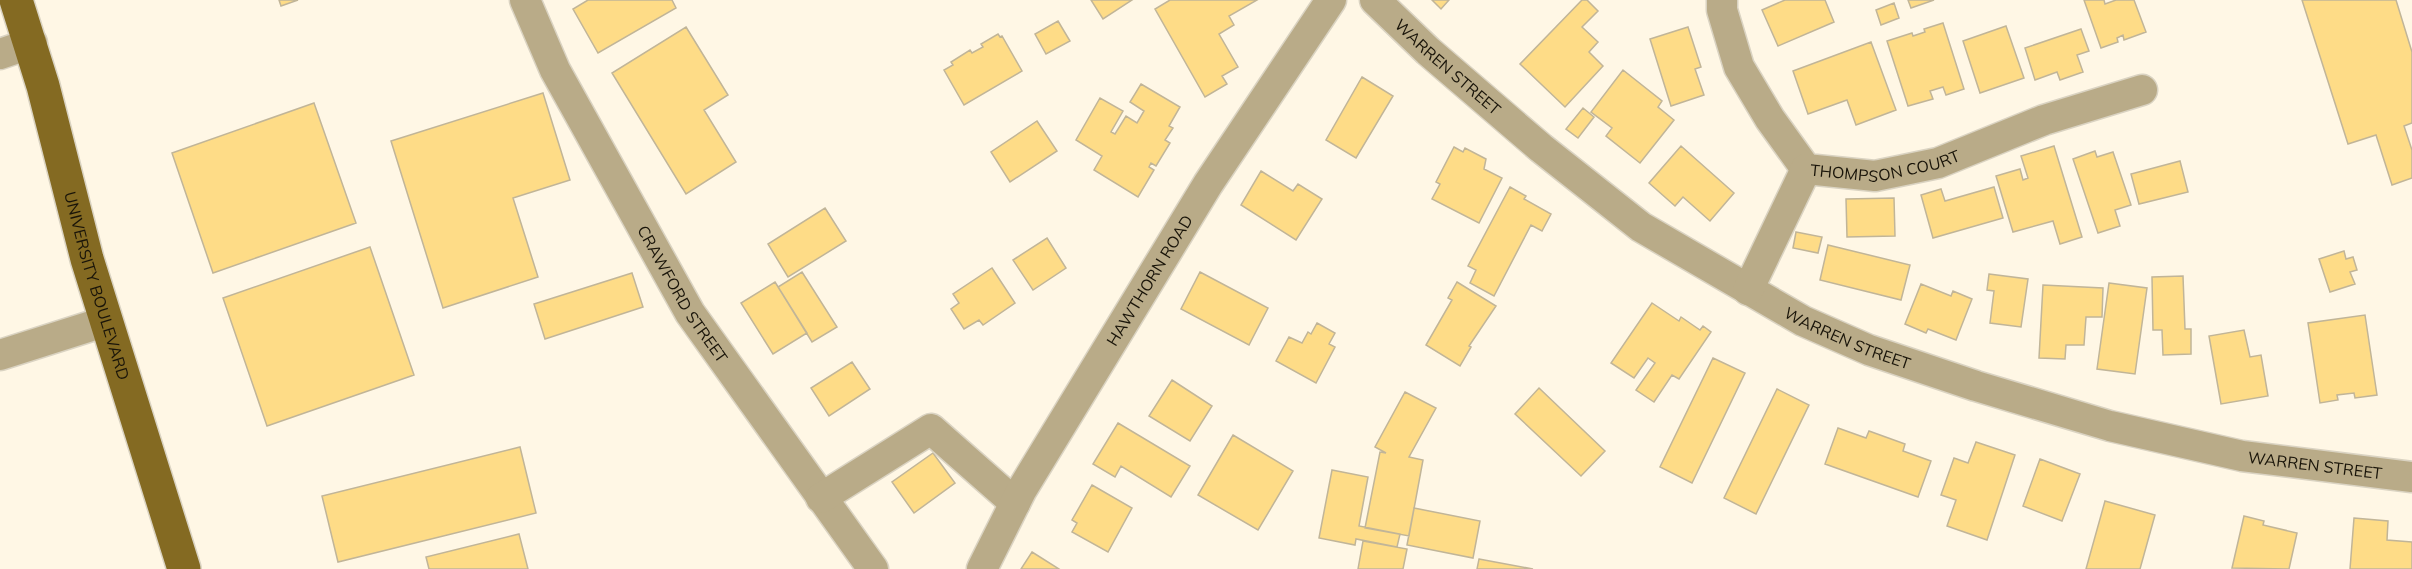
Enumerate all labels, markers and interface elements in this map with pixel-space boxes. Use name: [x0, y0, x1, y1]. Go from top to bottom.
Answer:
street label: WARREN STREET: [1391, 15, 1505, 119]
street label: THOMPSON COURT: [1809, 145, 1963, 186]
street label: UNIVERSITY BOULEVARD: [60, 189, 134, 382]
street label: HAWTHORN ROAD: [1102, 211, 1197, 349]
street label: CRAWFORD STREET: [633, 222, 732, 367]
street label: WARREN STREET: [1781, 302, 1914, 373]
street label: WARREN STREET: [2247, 447, 2384, 483]

